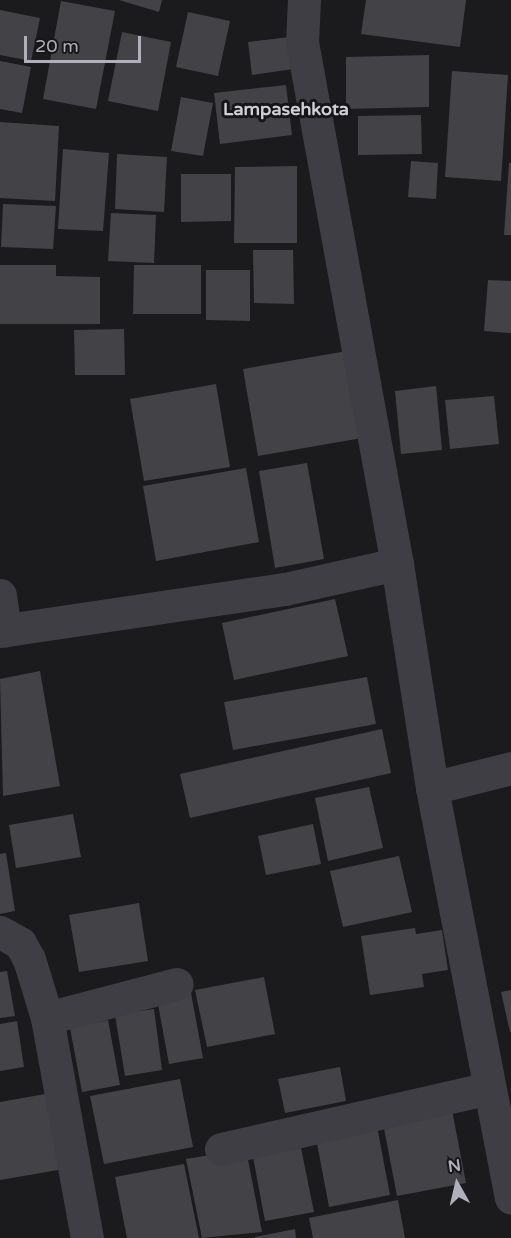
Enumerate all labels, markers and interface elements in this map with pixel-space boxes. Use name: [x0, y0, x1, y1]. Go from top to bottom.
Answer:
scale bar: [27, 24, 144, 62]
text: 20 m: [35, 35, 79, 57]
district label: Lampasehkota: [223, 98, 349, 120]
north arrow: [427, 1154, 487, 1214]
text: N: [447, 1155, 462, 1177]

